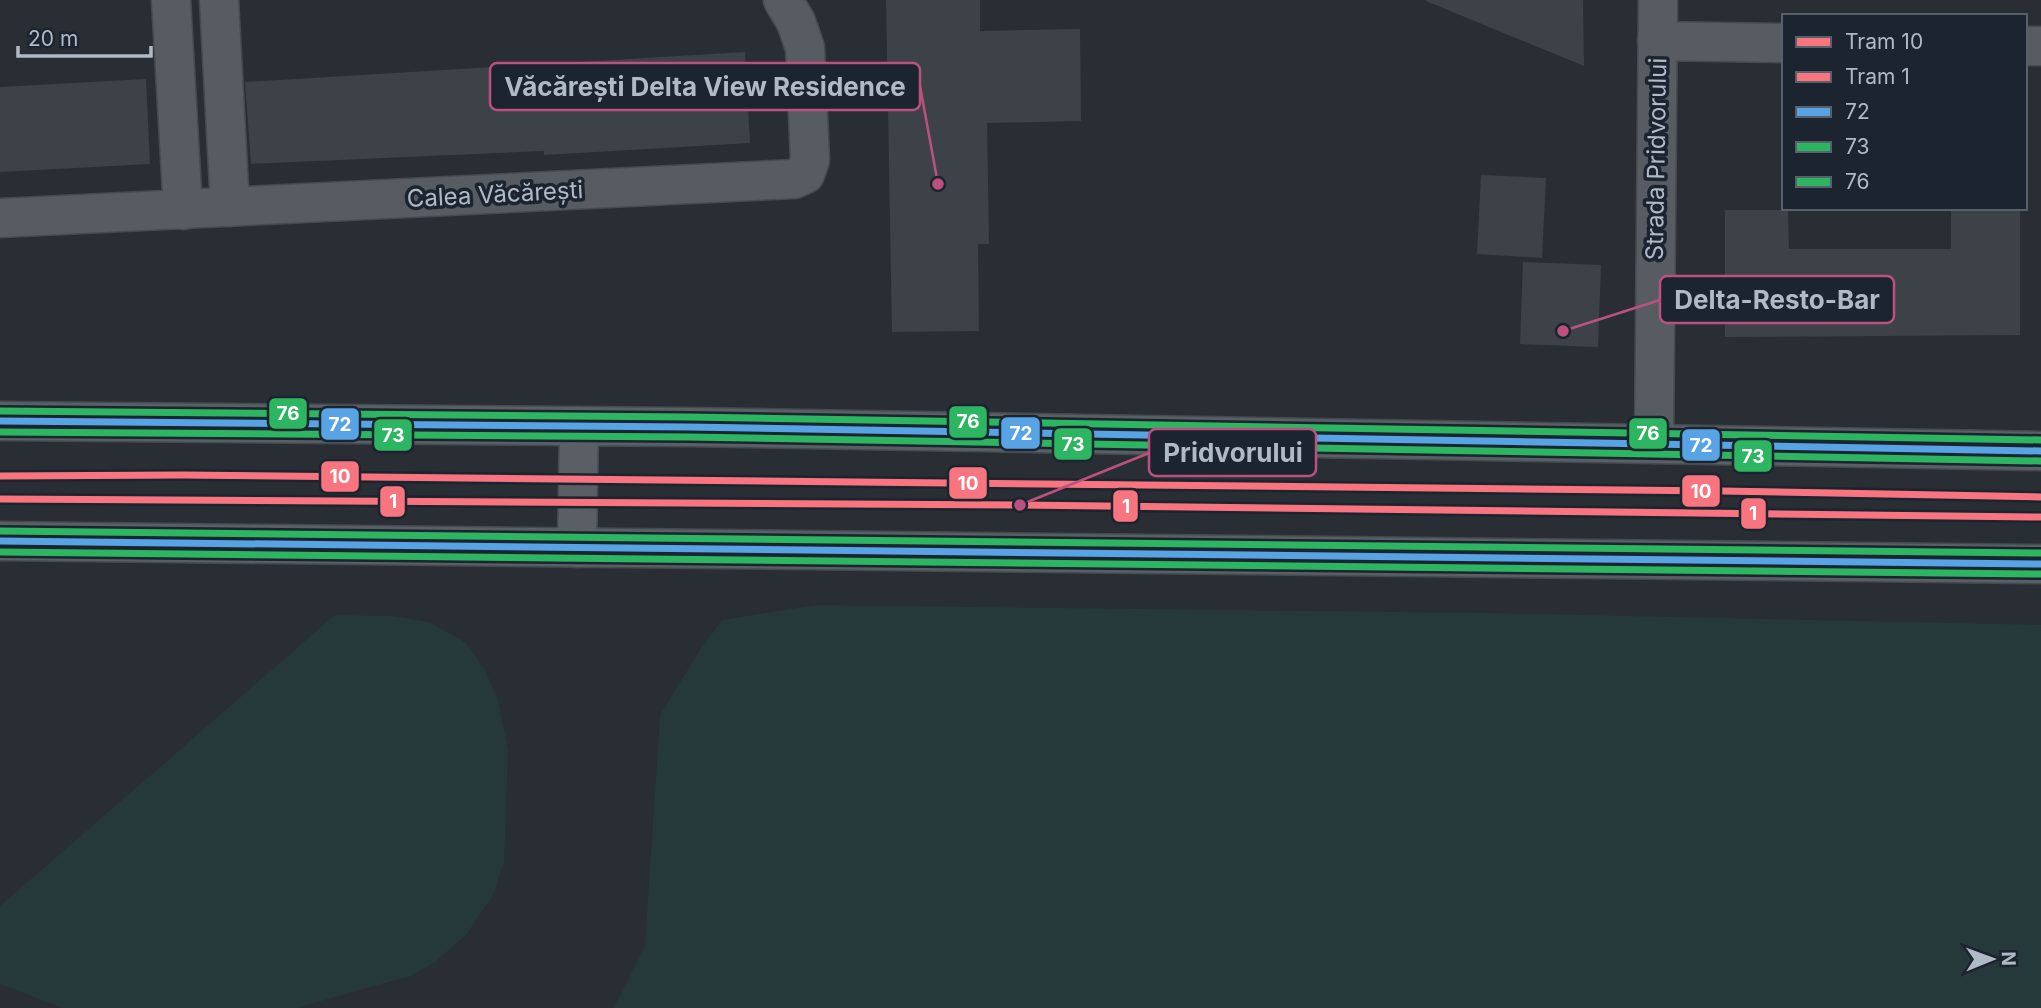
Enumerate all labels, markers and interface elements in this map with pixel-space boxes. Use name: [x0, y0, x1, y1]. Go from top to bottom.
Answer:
scale bar: [18, 14, 150, 58]
legend: [1782, 14, 2027, 210]
text: 20 m: [28, 26, 78, 51]
text: Tram 10: [1845, 29, 1923, 54]
street label: Strada Pridvorului: [1640, 58, 1672, 260]
callout: Văcărești Delta View Residence: [490, 63, 920, 110]
text: Tram 1: [1845, 64, 1910, 89]
text: Văcărești Delta View Residence: [504, 71, 906, 102]
text: 72: [1845, 99, 1870, 124]
text: 73: [1845, 134, 1870, 159]
text: 76: [1845, 169, 1870, 194]
street label: Calea Văcărești: [406, 175, 584, 213]
callout: Delta-Resto-Bar: [1660, 276, 1894, 323]
text: Delta-Resto-Bar: [1674, 284, 1880, 315]
line badge: 76: [268, 397, 308, 430]
text: 76: [276, 402, 300, 425]
line badge: 76: [948, 405, 988, 439]
line badge: 72: [320, 407, 360, 441]
text: 76: [956, 410, 980, 433]
text: 72: [328, 413, 352, 436]
line badge: 72: [1000, 416, 1041, 450]
line badge: 76: [1628, 417, 1668, 450]
line badge: 73: [373, 418, 413, 452]
text: 72: [1009, 422, 1033, 445]
text: 76: [1636, 422, 1660, 445]
text: 73: [382, 424, 405, 447]
line badge: 73: [1053, 427, 1093, 461]
line badge: 72: [1681, 428, 1721, 462]
callout: Pridvorului: [1149, 429, 1316, 476]
text: 73: [1062, 433, 1085, 456]
text: 72: [1689, 434, 1713, 457]
text: Pridvorului: [1163, 437, 1303, 468]
line badge: 73: [1733, 439, 1773, 473]
text: 73: [1742, 445, 1765, 468]
line badge: 10: [320, 460, 360, 493]
text: 10: [329, 465, 351, 488]
line badge: 10: [948, 466, 988, 500]
text: 10: [957, 472, 979, 495]
line badge: 10: [1681, 474, 1721, 508]
text: 10: [1690, 480, 1712, 503]
line badge: 1: [379, 485, 406, 518]
line badge: 1: [1112, 489, 1139, 523]
text: 1: [389, 490, 397, 513]
text: 1: [1122, 495, 1130, 518]
line badge: 1: [1740, 497, 1767, 530]
text: 1: [1749, 502, 1757, 525]
north arrow: [1957, 924, 2027, 994]
text: N: [1997, 951, 2020, 966]

